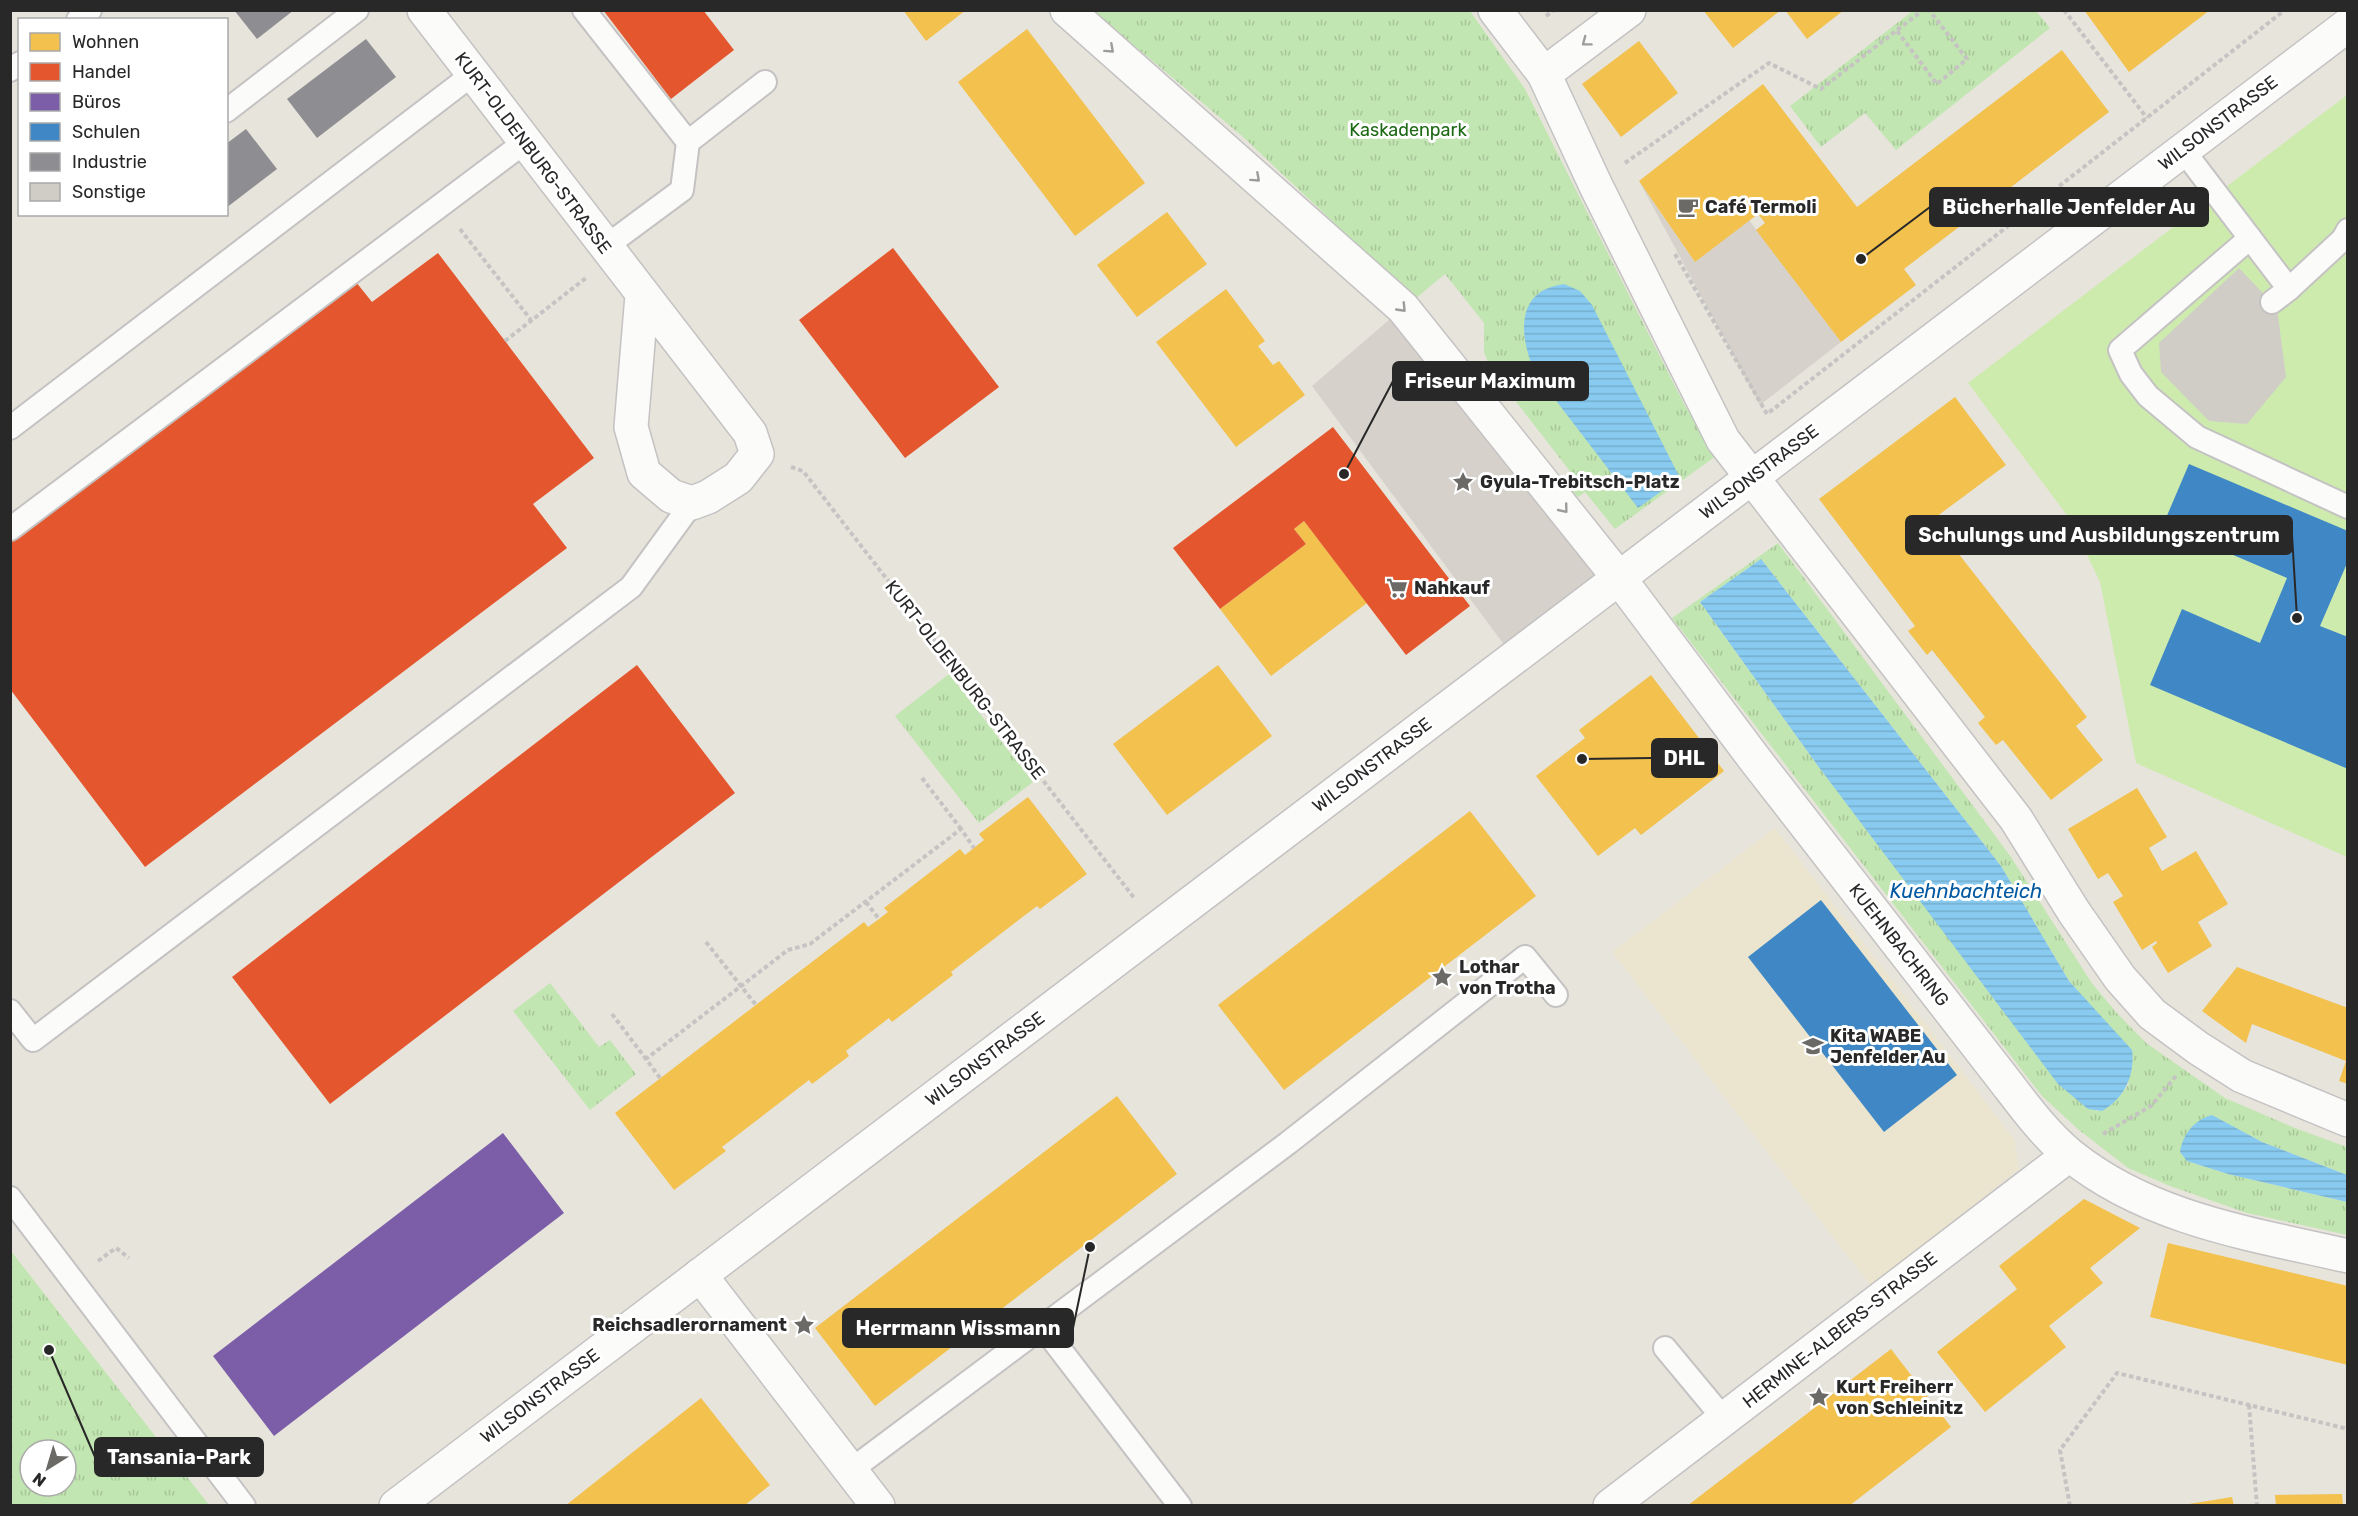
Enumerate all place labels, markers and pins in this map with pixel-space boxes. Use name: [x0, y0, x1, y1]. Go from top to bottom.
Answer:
callout: Bücherhalle Jenfelder Au: [1930, 188, 2208, 226]
cafe icon: Café Termoli: [1676, 195, 1700, 219]
place label: Café Termoli: [1705, 196, 1817, 218]
callout: Friseur Maximum: [1393, 362, 1588, 400]
place icon: Gyula-Trebitsch-Platz: [1451, 470, 1475, 494]
place label: Gyula-Trebitsch-Platz: [1480, 471, 1680, 493]
callout: Schulungs und Ausbildungszentrum: [1906, 516, 2292, 554]
supermarket icon: Nahkauf: [1385, 576, 1409, 600]
place label: Nahkauf: [1414, 577, 1490, 599]
callout: DHL: [1652, 739, 1717, 777]
place label: Lothar von Trotha: [1459, 956, 1556, 999]
place icon: Lothar von Trotha: [1430, 965, 1454, 989]
place label: Kita WABE Jenfelder Au: [1830, 1025, 1946, 1068]
school or university icon: Kita WABE Jenfelder Au: [1801, 1034, 1825, 1058]
callout: Herrmann Wissmann: [843, 1309, 1073, 1347]
place icon: Reichsadlerornament: [792, 1313, 816, 1337]
place label: Reichsadlerornament: [592, 1314, 787, 1336]
place label: Kurt Freiherr von Schleinitz: [1836, 1376, 1963, 1419]
place icon: Kurt Freiherr von Schleinitz: [1807, 1385, 1831, 1409]
callout: Tansania-Park: [95, 1438, 263, 1476]

